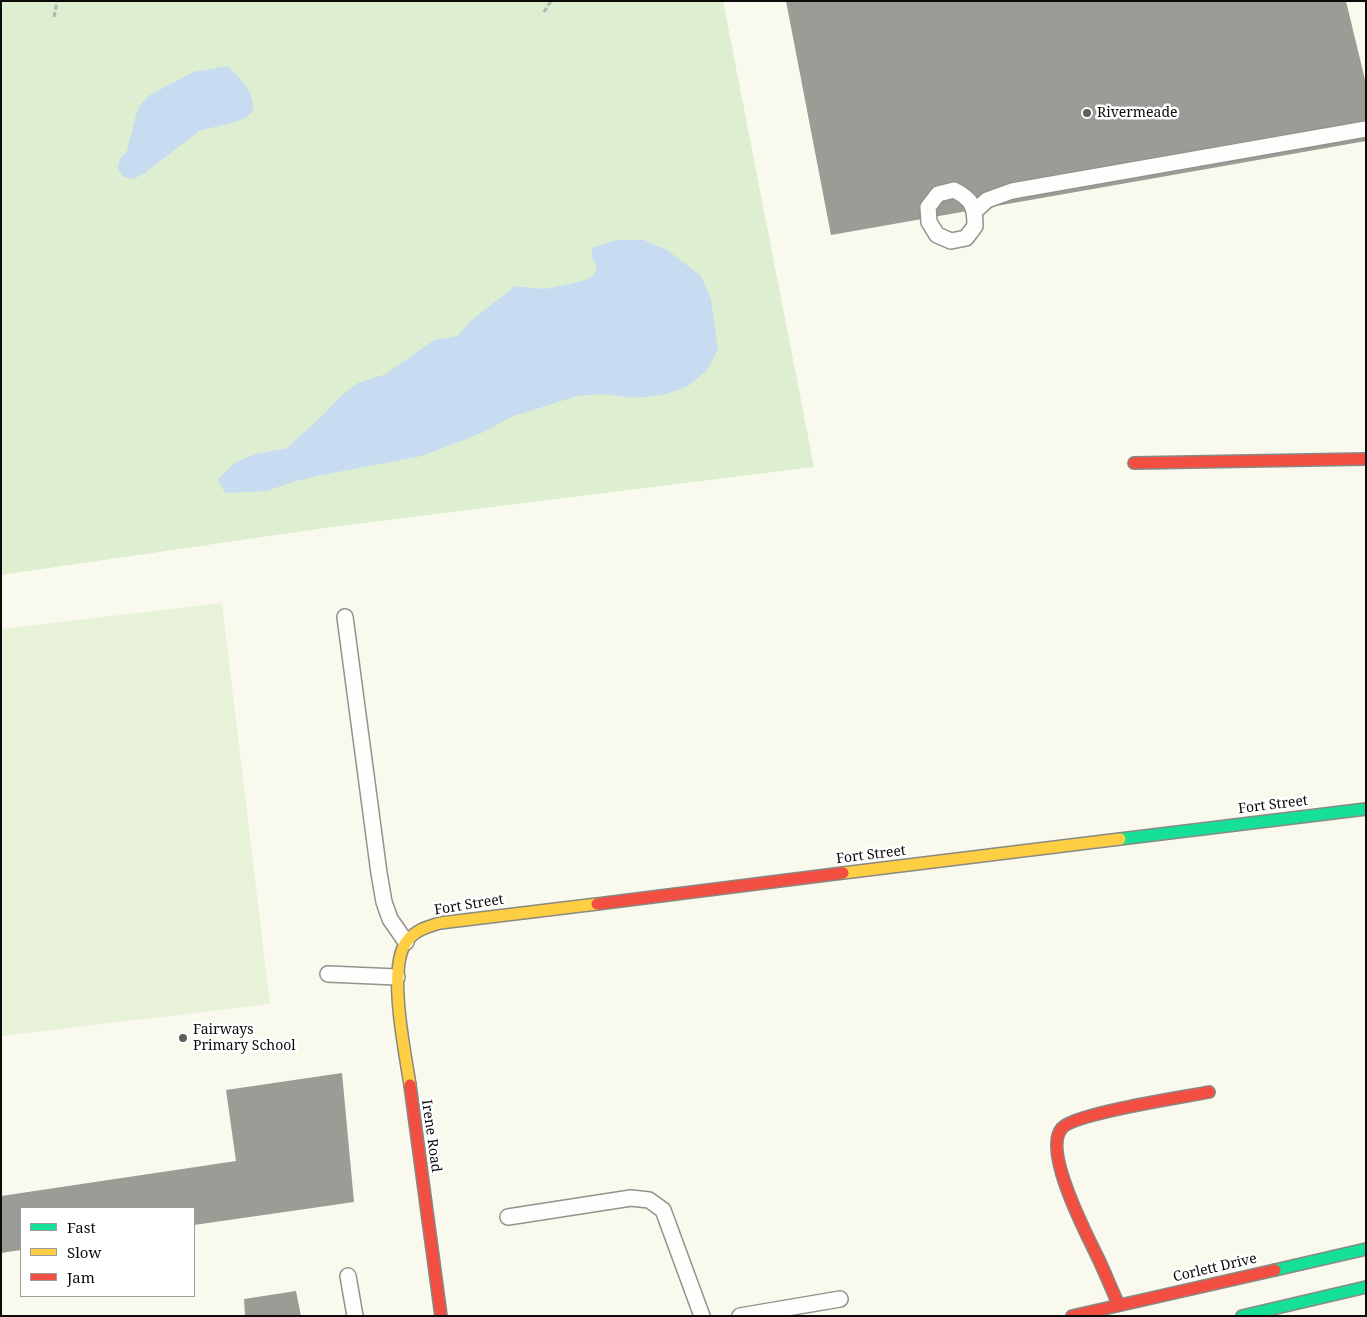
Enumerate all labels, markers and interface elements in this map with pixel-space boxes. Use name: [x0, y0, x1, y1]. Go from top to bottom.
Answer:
place label: Rivermeade: [1097, 105, 1178, 121]
marker: Rivermeade: [1081, 107, 1093, 119]
street label: Fort Street: [1237, 792, 1309, 818]
street label: Fort Street: [835, 842, 907, 868]
street label: Fort Street: [433, 891, 505, 919]
place label: Fairways Primary School: [193, 1022, 296, 1054]
marker: Fairways Primary School: [177, 1032, 189, 1044]
street label: Irene Road: [418, 1099, 444, 1173]
legend: [20, 1207, 195, 1297]
text: Fast: [67, 1217, 96, 1237]
text: Slow: [67, 1242, 101, 1262]
street label: Corlett Drive: [1171, 1250, 1259, 1286]
text: Jam: [67, 1267, 95, 1287]

